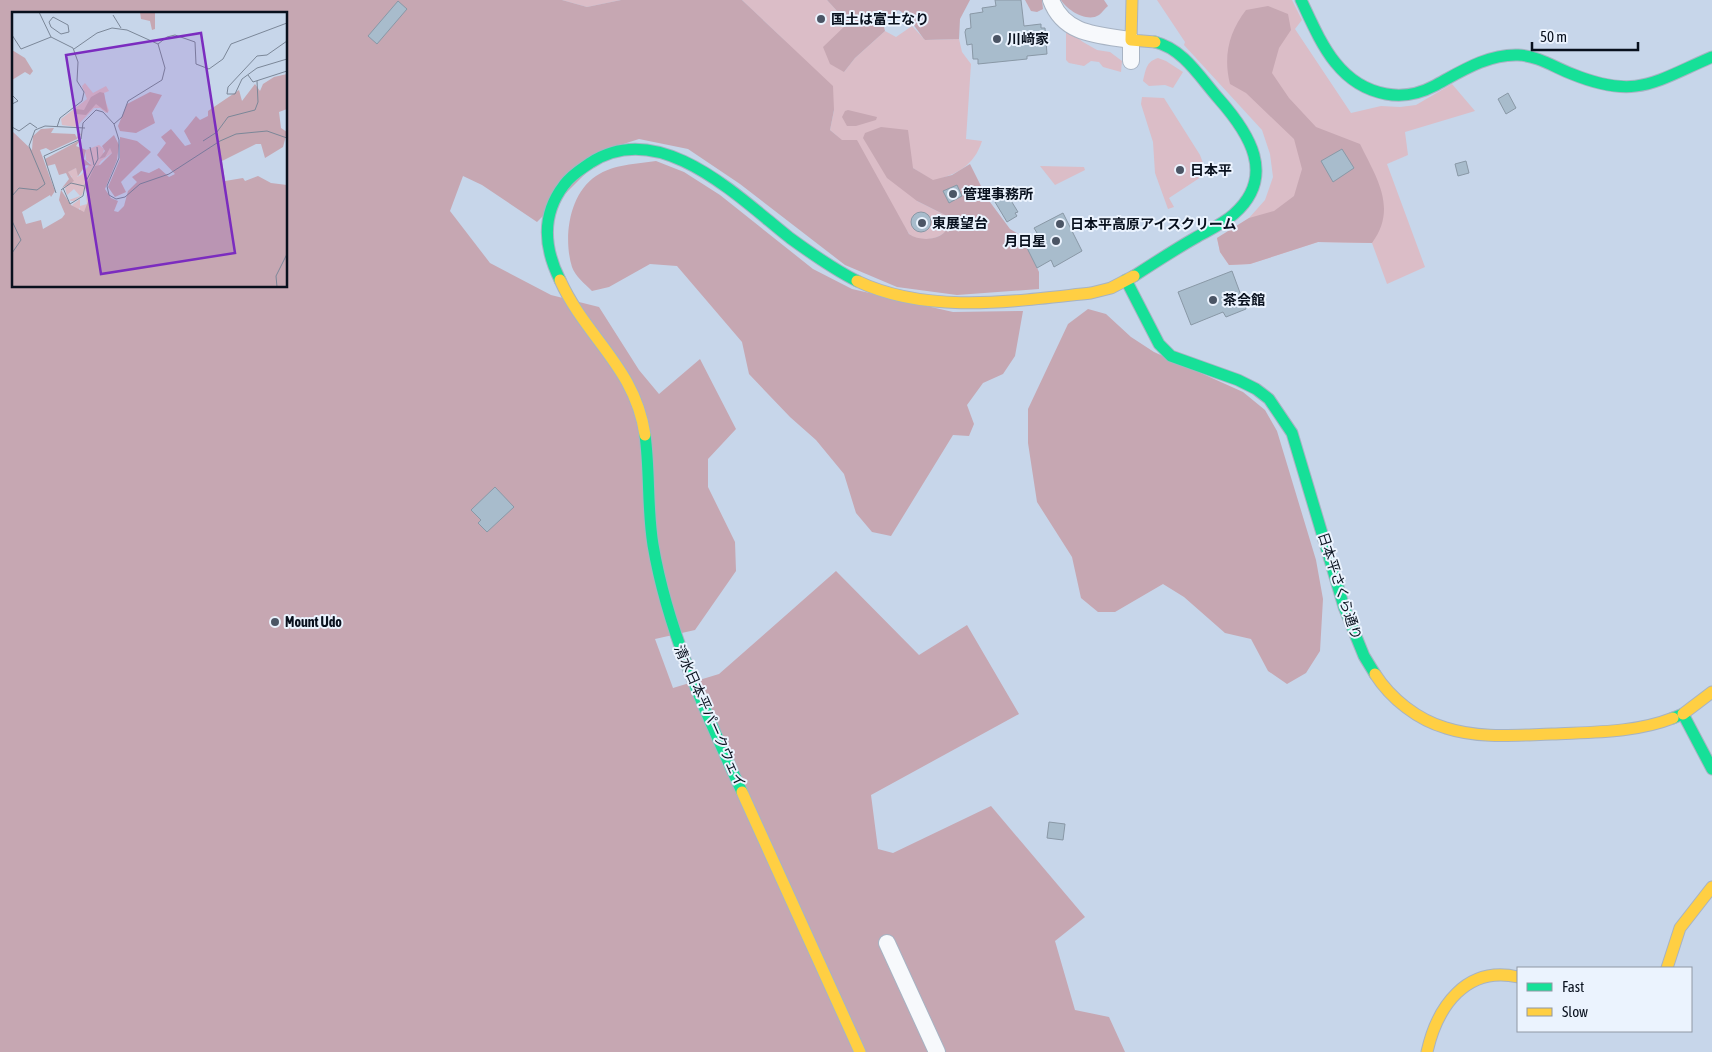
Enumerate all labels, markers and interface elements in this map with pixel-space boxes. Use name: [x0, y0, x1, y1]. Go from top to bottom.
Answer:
place label: 国土は富士なり: [831, 11, 929, 27]
inset map: [12, 12, 288, 288]
marker: 国土は富士なり: [815, 13, 827, 25]
scale bar: [1532, 20, 1638, 52]
text: 50 m: [1540, 28, 1567, 45]
place label: 川﨑家: [1007, 31, 1049, 47]
marker: 川﨑家: [991, 33, 1003, 45]
place label: 日本平: [1190, 162, 1232, 178]
marker: 日本平: [1174, 164, 1186, 176]
place label: 管理事務所: [963, 186, 1033, 202]
marker: 管理事務所: [947, 188, 959, 200]
place label: 東展望台: [932, 215, 988, 231]
place label: 日本平高原アイスクリーム: [1070, 216, 1236, 232]
marker: 東展望台: [916, 217, 928, 229]
marker: 日本平高原アイスクリーム: [1054, 218, 1066, 230]
place label: 月日星: [1004, 233, 1046, 249]
marker: 月日星: [1050, 235, 1062, 247]
place label: 茶会館: [1223, 292, 1265, 308]
marker: 茶会館: [1207, 294, 1219, 306]
street label: 日本平さくら通り: [1315, 530, 1365, 642]
place label: Mount Udo: [285, 614, 342, 630]
marker: Mount Udo: [269, 616, 281, 628]
street label: 清水日本平パークウェイ: [671, 642, 749, 790]
legend: [1517, 967, 1692, 1032]
text: Fast: [1562, 978, 1584, 995]
text: Slow: [1562, 1003, 1588, 1020]

